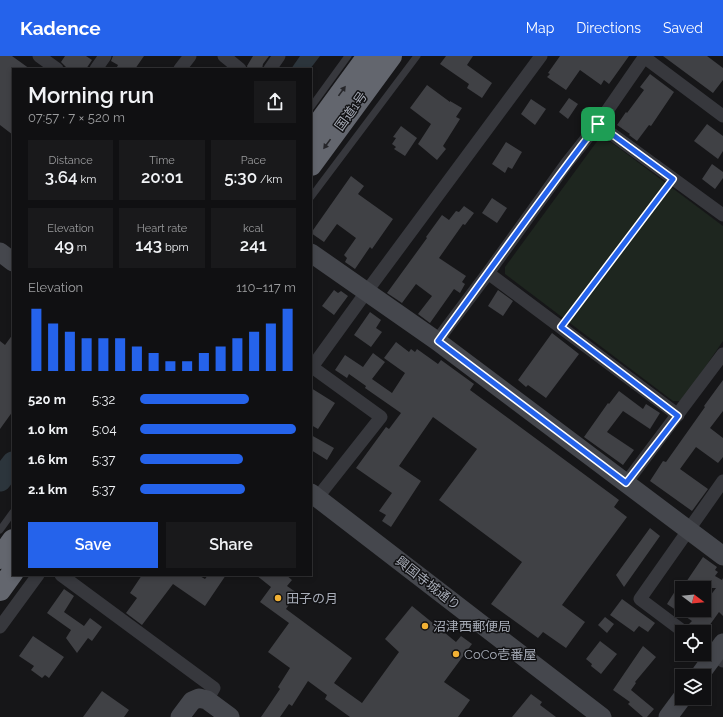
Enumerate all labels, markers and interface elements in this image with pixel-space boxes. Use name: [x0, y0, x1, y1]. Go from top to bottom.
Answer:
text: Kadence: [20, 17, 101, 39]
text: Map: [526, 20, 554, 36]
text: Directions: [576, 20, 641, 36]
text: Saved: [663, 20, 703, 36]
button: share: [254, 81, 296, 123]
text: Morning run: [28, 82, 154, 108]
one-way arrow: [338, 86, 346, 97]
street label: 国道1号: [332, 89, 370, 133]
pin: [581, 107, 615, 141]
text: 07:57 · 7 × 520 m: [28, 110, 125, 125]
icon: arrive: [587, 113, 609, 135]
one-way arrow: [323, 139, 331, 149]
text: Distance: [49, 154, 93, 167]
text: Time: [149, 154, 175, 167]
text: Pace: [241, 154, 266, 167]
text: 3.64: [45, 167, 78, 187]
text: 20:01: [141, 167, 183, 187]
text: 5:30: [224, 167, 257, 187]
text: km: [78, 173, 96, 186]
text: /km: [257, 173, 282, 186]
text: Elevation: [47, 222, 94, 235]
text: Heart rate: [137, 222, 187, 235]
text: kcal: [243, 222, 264, 235]
text: 49: [54, 235, 74, 255]
text: 143: [135, 235, 162, 255]
text: 241: [240, 235, 267, 255]
text: m: [74, 241, 87, 254]
text: bpm: [162, 241, 189, 254]
text: Elevation: [28, 280, 83, 295]
text: 110–117 m: [236, 280, 296, 295]
text: 520 m: [28, 392, 66, 407]
text: 5:32: [92, 392, 115, 407]
text: 1.0 km: [28, 422, 68, 437]
text: 5:04: [92, 422, 117, 437]
text: 1.6 km: [28, 452, 68, 467]
text: 5:37: [92, 452, 115, 467]
text: 2.1 km: [28, 482, 67, 497]
text: 5:37: [92, 482, 115, 497]
button: Save: [28, 522, 158, 568]
button: Share: [166, 522, 296, 568]
street label: 興国寺城通り: [393, 553, 463, 613]
north arrow: [675, 581, 711, 617]
map controls: [675, 581, 711, 705]
place label: 田子の月: [286, 591, 338, 606]
marker: 田子の月: [273, 593, 283, 603]
place label: 沼津西郵便局: [433, 619, 511, 634]
marker: 沼津西郵便局: [420, 621, 430, 631]
button: locate: [675, 625, 711, 661]
place label: CoCo壱番屋: [464, 647, 536, 662]
marker: CoCo壱番屋: [451, 649, 461, 659]
button: layers: [675, 669, 711, 705]

